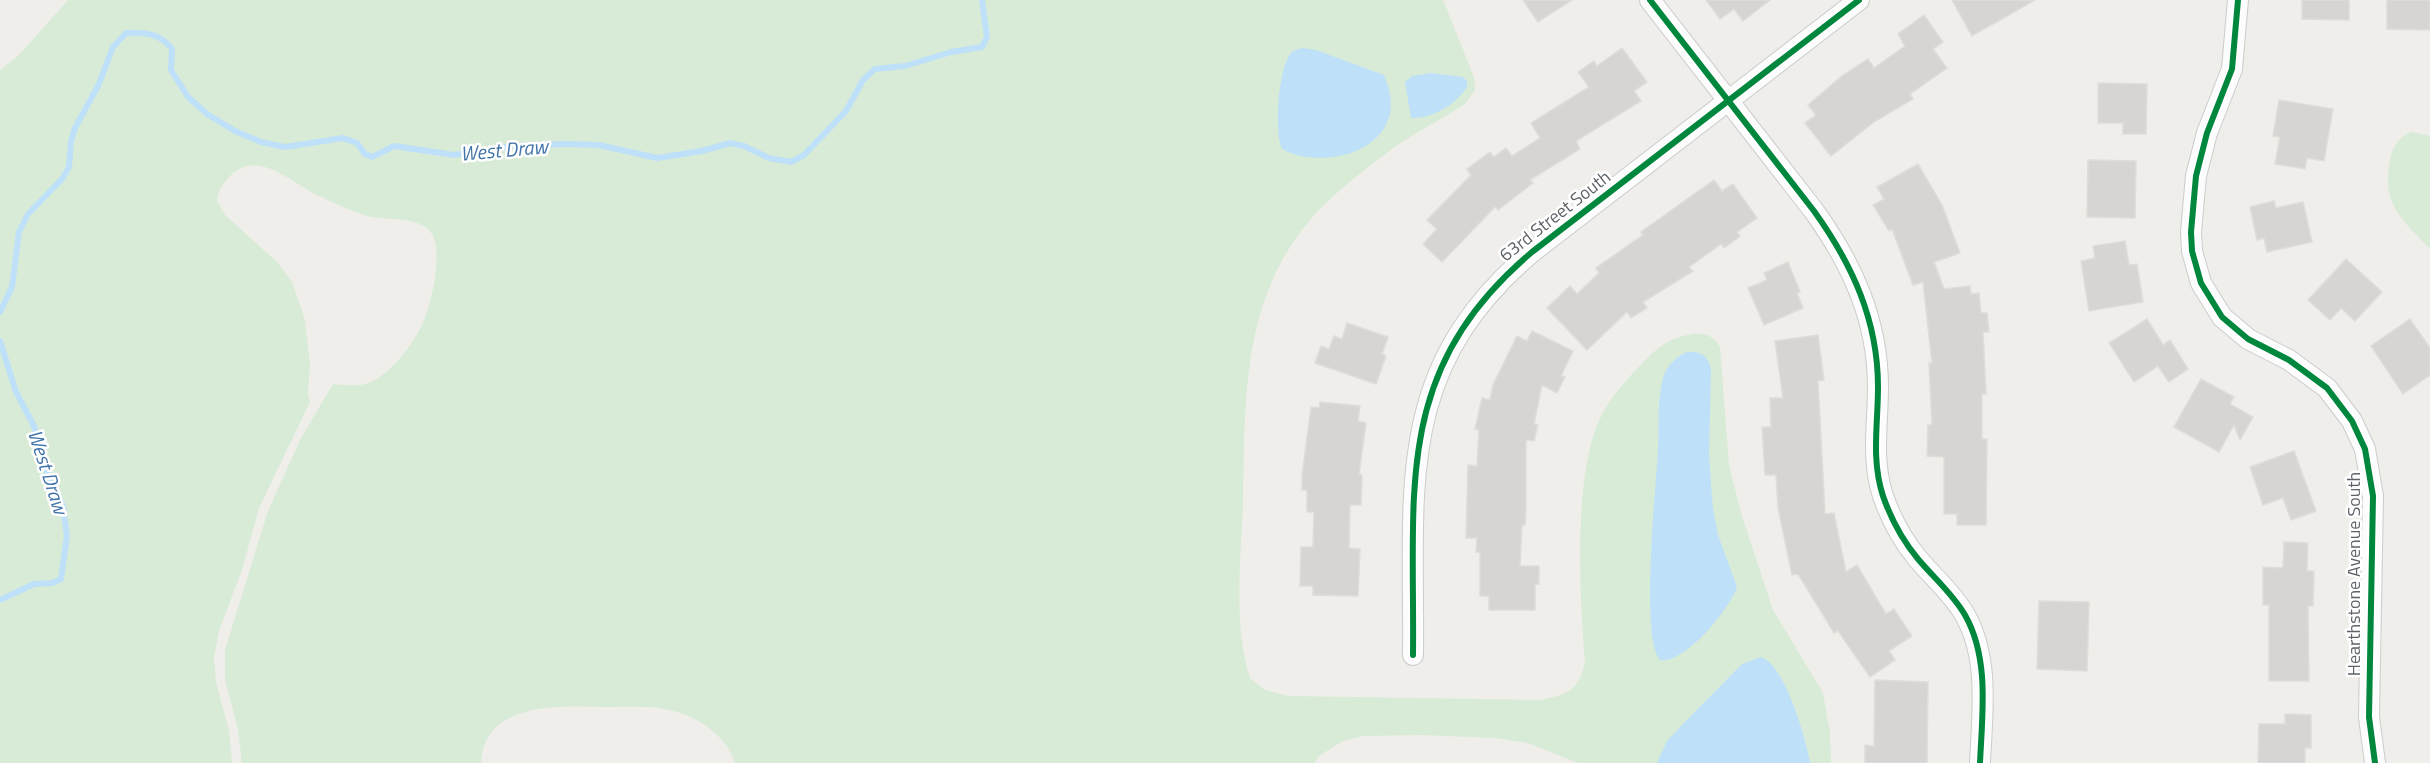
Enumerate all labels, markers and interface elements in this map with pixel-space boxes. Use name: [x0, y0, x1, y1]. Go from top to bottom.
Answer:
water label: West Draw: [459, 130, 551, 169]
street label: 63rd Street South: [1493, 163, 1616, 268]
water label: West Draw: [20, 425, 77, 521]
street label: Hearthstone Avenue South: [2340, 472, 2367, 676]

